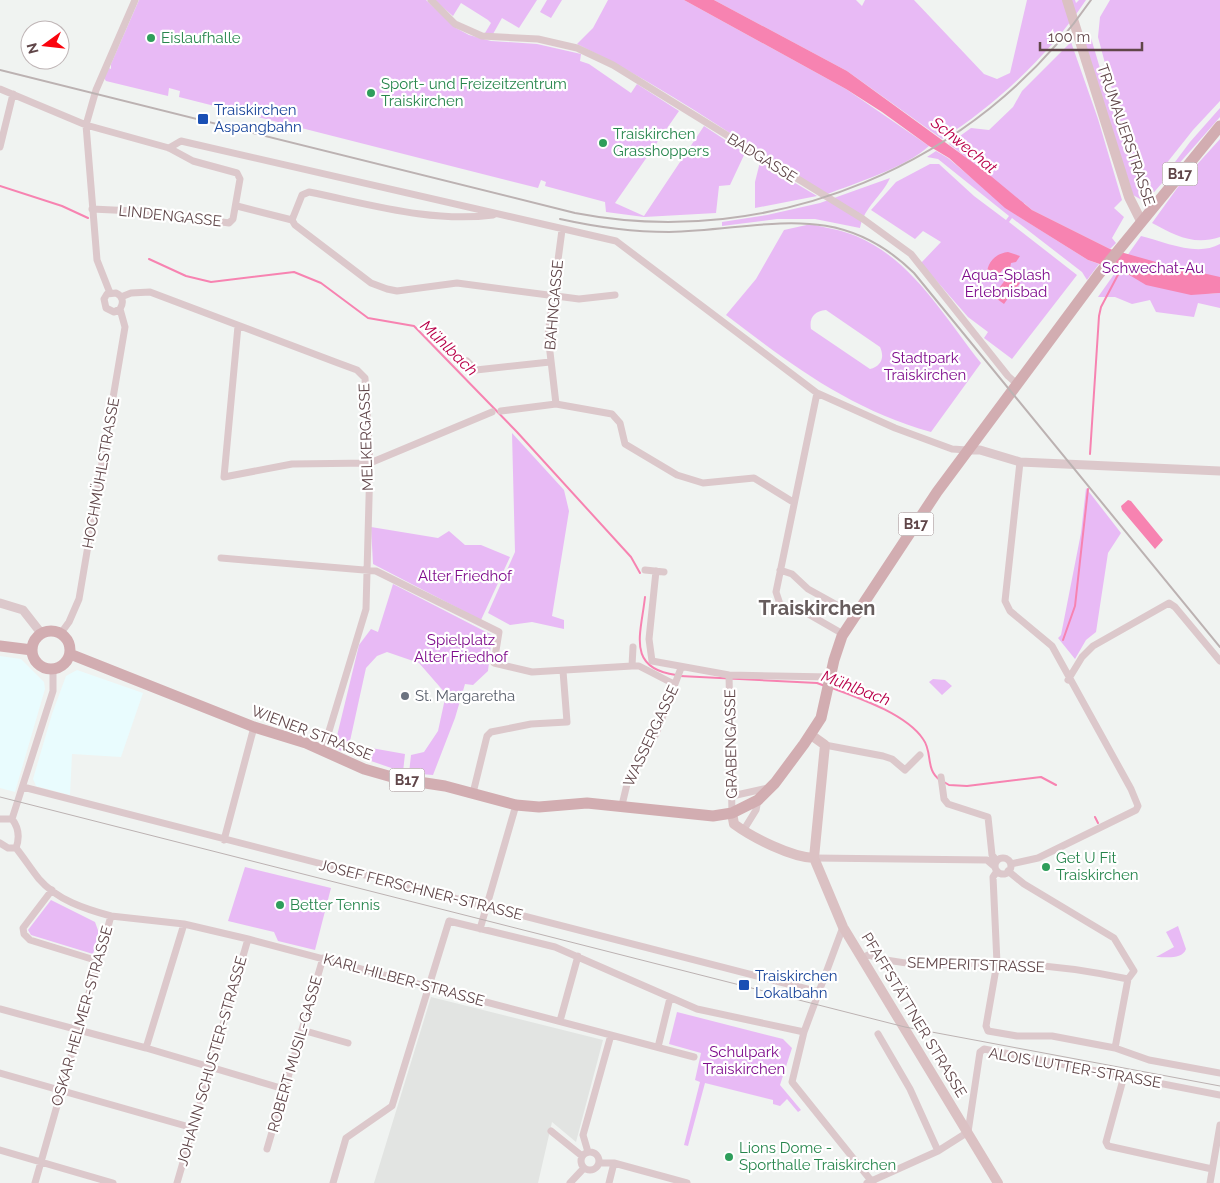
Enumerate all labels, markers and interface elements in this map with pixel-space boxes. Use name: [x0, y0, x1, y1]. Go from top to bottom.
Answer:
north arrow: [20, 20, 70, 70]
scale bar: [1040, 20, 1142, 52]
text: 100 m: [1048, 28, 1090, 46]
place label: Eislaufhalle: [161, 29, 241, 47]
marker: Eislaufhalle: [145, 32, 157, 44]
text: N: [23, 41, 42, 56]
street label: TRUMAUERSTRASSE: [1093, 62, 1159, 208]
place label: Sport- und Freizeitzentrum Traiskirchen: [381, 75, 567, 110]
marker: Sport- und Freizeitzentrum Traiskirchen: [365, 87, 377, 99]
place label: Traiskirchen Aspangbahn: [214, 101, 302, 136]
marker: Traiskirchen Aspangbahn: [196, 112, 210, 126]
water label: Schwechat: [927, 112, 1001, 178]
place label: Traiskirchen Grasshoppers: [613, 125, 709, 160]
street label: BADGASSE: [724, 130, 800, 186]
marker: Traiskirchen Grasshoppers: [597, 137, 609, 149]
road number: B17: [1162, 162, 1198, 185]
street label: LINDENGASSE: [118, 202, 222, 230]
street label: BAHNGASSE: [541, 259, 567, 351]
park label: Schwechat-Au: [1102, 259, 1204, 277]
park label: Aqua-Splash Erlebnisbad: [961, 266, 1051, 301]
water label: Mühlbach: [416, 316, 482, 380]
park label: Stadtpark Traiskirchen: [884, 349, 966, 384]
street label: MELKERGASSE: [355, 383, 377, 491]
street label: HOCHMÜHLSTRASSE: [78, 396, 123, 550]
road number: B17: [898, 512, 934, 536]
park label: Alter Friedhof: [418, 567, 513, 585]
district label: Traiskirchen: [759, 596, 875, 620]
park label: Spielplatz Alter Friedhof: [414, 631, 509, 666]
water label: Mühlbach: [819, 666, 893, 710]
street label: WASSERGASSE: [620, 682, 682, 790]
place label: St. Margaretha: [415, 687, 515, 705]
street label: GRABENGASSE: [721, 689, 741, 799]
marker: St. Margaretha: [399, 690, 411, 702]
street label: WIENER STRASSE: [249, 702, 375, 764]
road number: B17: [390, 768, 424, 792]
place label: Get U Fit Traiskirchen: [1056, 849, 1139, 884]
street label: JOSEF FERSCHNER-STRASSE: [317, 856, 525, 924]
marker: Get U Fit Traiskirchen: [1040, 861, 1052, 873]
place label: Better Tennis: [290, 896, 380, 914]
marker: Better Tennis: [274, 899, 286, 911]
street label: OSKAR HELMER-STRASSE: [48, 924, 116, 1108]
street label: PFAFFSTÄTTNER STRASSE: [858, 929, 971, 1101]
street label: KARL HILBER-STRASSE: [322, 950, 486, 1010]
street label: JOHANN SCHUSTER-STRASSE: [173, 954, 251, 1168]
street label: SEMPERITSTRASSE: [907, 954, 1045, 976]
place label: Traiskirchen Lokalbahn: [755, 967, 838, 1002]
street label: ROBERT MUSIL-GASSE: [264, 974, 326, 1134]
marker: Traiskirchen Lokalbahn: [737, 978, 751, 992]
park label: Schulpark Traiskirchen: [703, 1043, 785, 1078]
street label: ALOIS LUTTER-STRASSE: [987, 1044, 1163, 1092]
place label: Lions Dome - Sporthalle Traiskirchen: [739, 1139, 896, 1174]
marker: Lions Dome - Sporthalle Traiskirchen: [723, 1151, 735, 1163]

